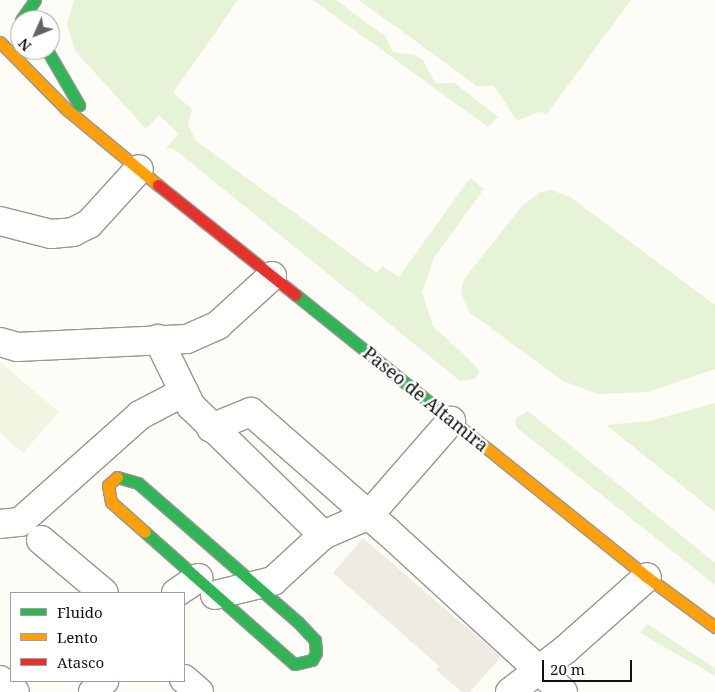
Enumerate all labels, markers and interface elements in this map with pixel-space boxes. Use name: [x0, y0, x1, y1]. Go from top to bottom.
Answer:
north arrow: [10, 10, 60, 60]
text: N: [14, 35, 35, 56]
street label: Paseo de Altamira: [359, 342, 493, 456]
legend: [10, 592, 185, 682]
text: Fluido: [57, 602, 103, 622]
text: Lento: [57, 627, 98, 647]
scale bar: [545, 650, 635, 682]
text: Atasco: [57, 652, 104, 672]
text: 20 m: [550, 659, 585, 679]

